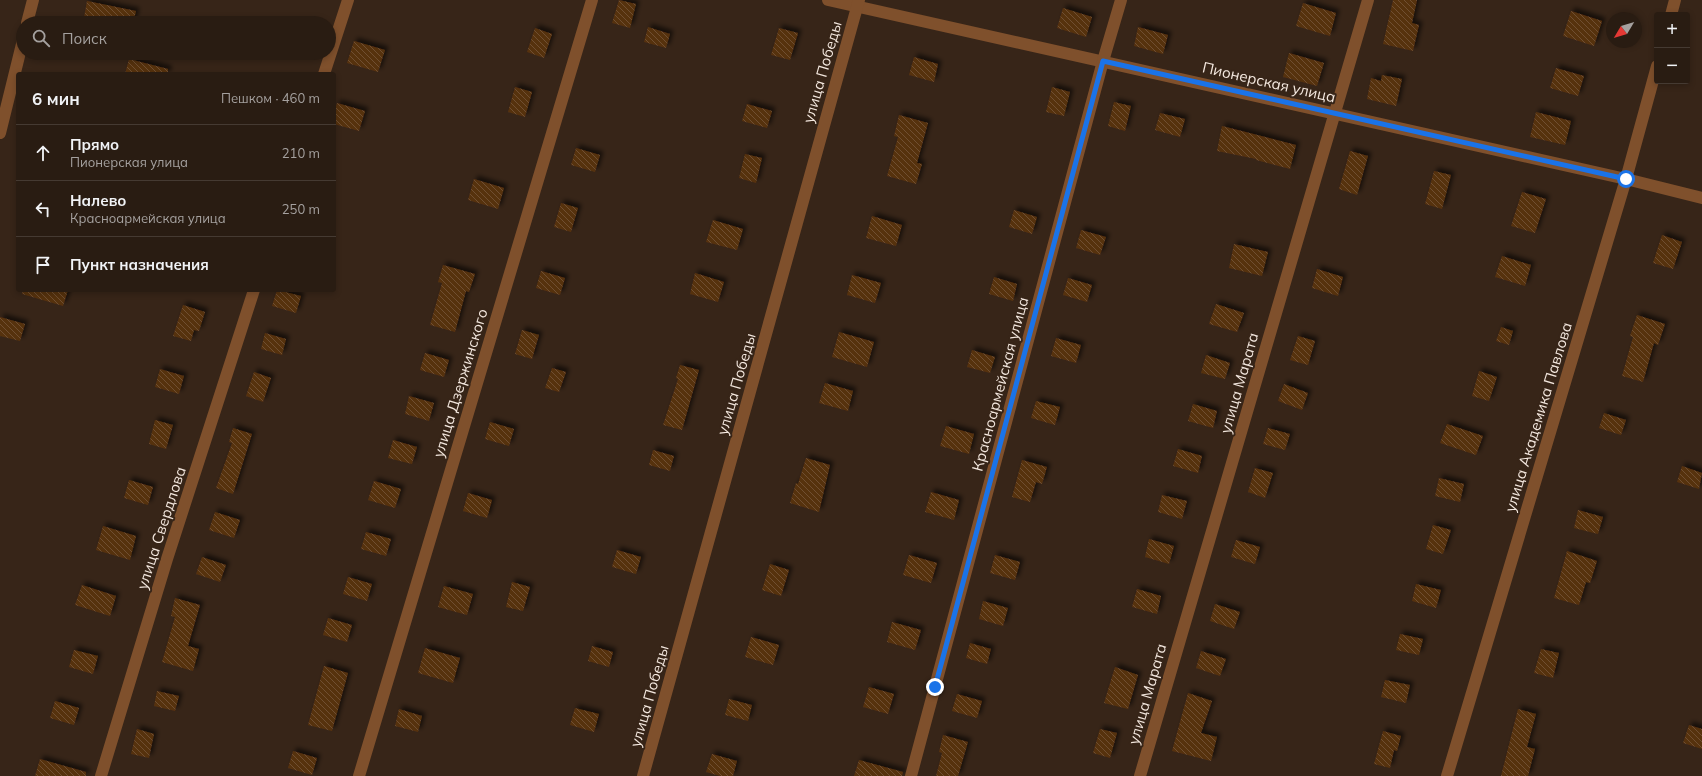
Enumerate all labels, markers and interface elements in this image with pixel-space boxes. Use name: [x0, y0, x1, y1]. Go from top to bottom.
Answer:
north arrow: [1606, 12, 1642, 48]
map controls: [1654, 12, 1690, 84]
button: +: [1654, 12, 1690, 48]
search box: [16, 16, 336, 60]
street label: улица Победы: [798, 19, 846, 125]
icon: search: [30, 27, 52, 49]
text: Поиск: [62, 29, 107, 48]
button: −: [1654, 48, 1690, 84]
street label: Пионерская улица: [1201, 57, 1337, 107]
text: 6 мин: [32, 88, 80, 109]
text: Пешком · 460 m: [221, 90, 320, 106]
text: Прямо: [70, 135, 119, 154]
icon: ahead: [32, 142, 54, 164]
text: 210 m: [282, 145, 320, 161]
text: Пионерская улица: [70, 154, 188, 170]
route start: [1617, 170, 1635, 188]
text: Налево: [70, 191, 126, 210]
icon: left: [32, 198, 54, 220]
text: 250 m: [282, 201, 320, 217]
text: Красноармейская улица: [70, 210, 226, 226]
icon: arrive: [32, 254, 54, 276]
text: Пункт назначения: [70, 255, 209, 274]
street label: Красноармейская улица: [968, 295, 1032, 473]
street label: улица Дзержинского: [428, 306, 492, 460]
street label: улица Академика Павлова: [1500, 320, 1576, 514]
street label: улица Марата: [1216, 330, 1262, 436]
street label: улица Победы: [712, 331, 760, 437]
street label: улица Свердлова: [132, 464, 190, 592]
street label: улица Марата: [1124, 641, 1170, 747]
street label: улица Победы: [625, 643, 673, 749]
route end: [926, 678, 944, 696]

